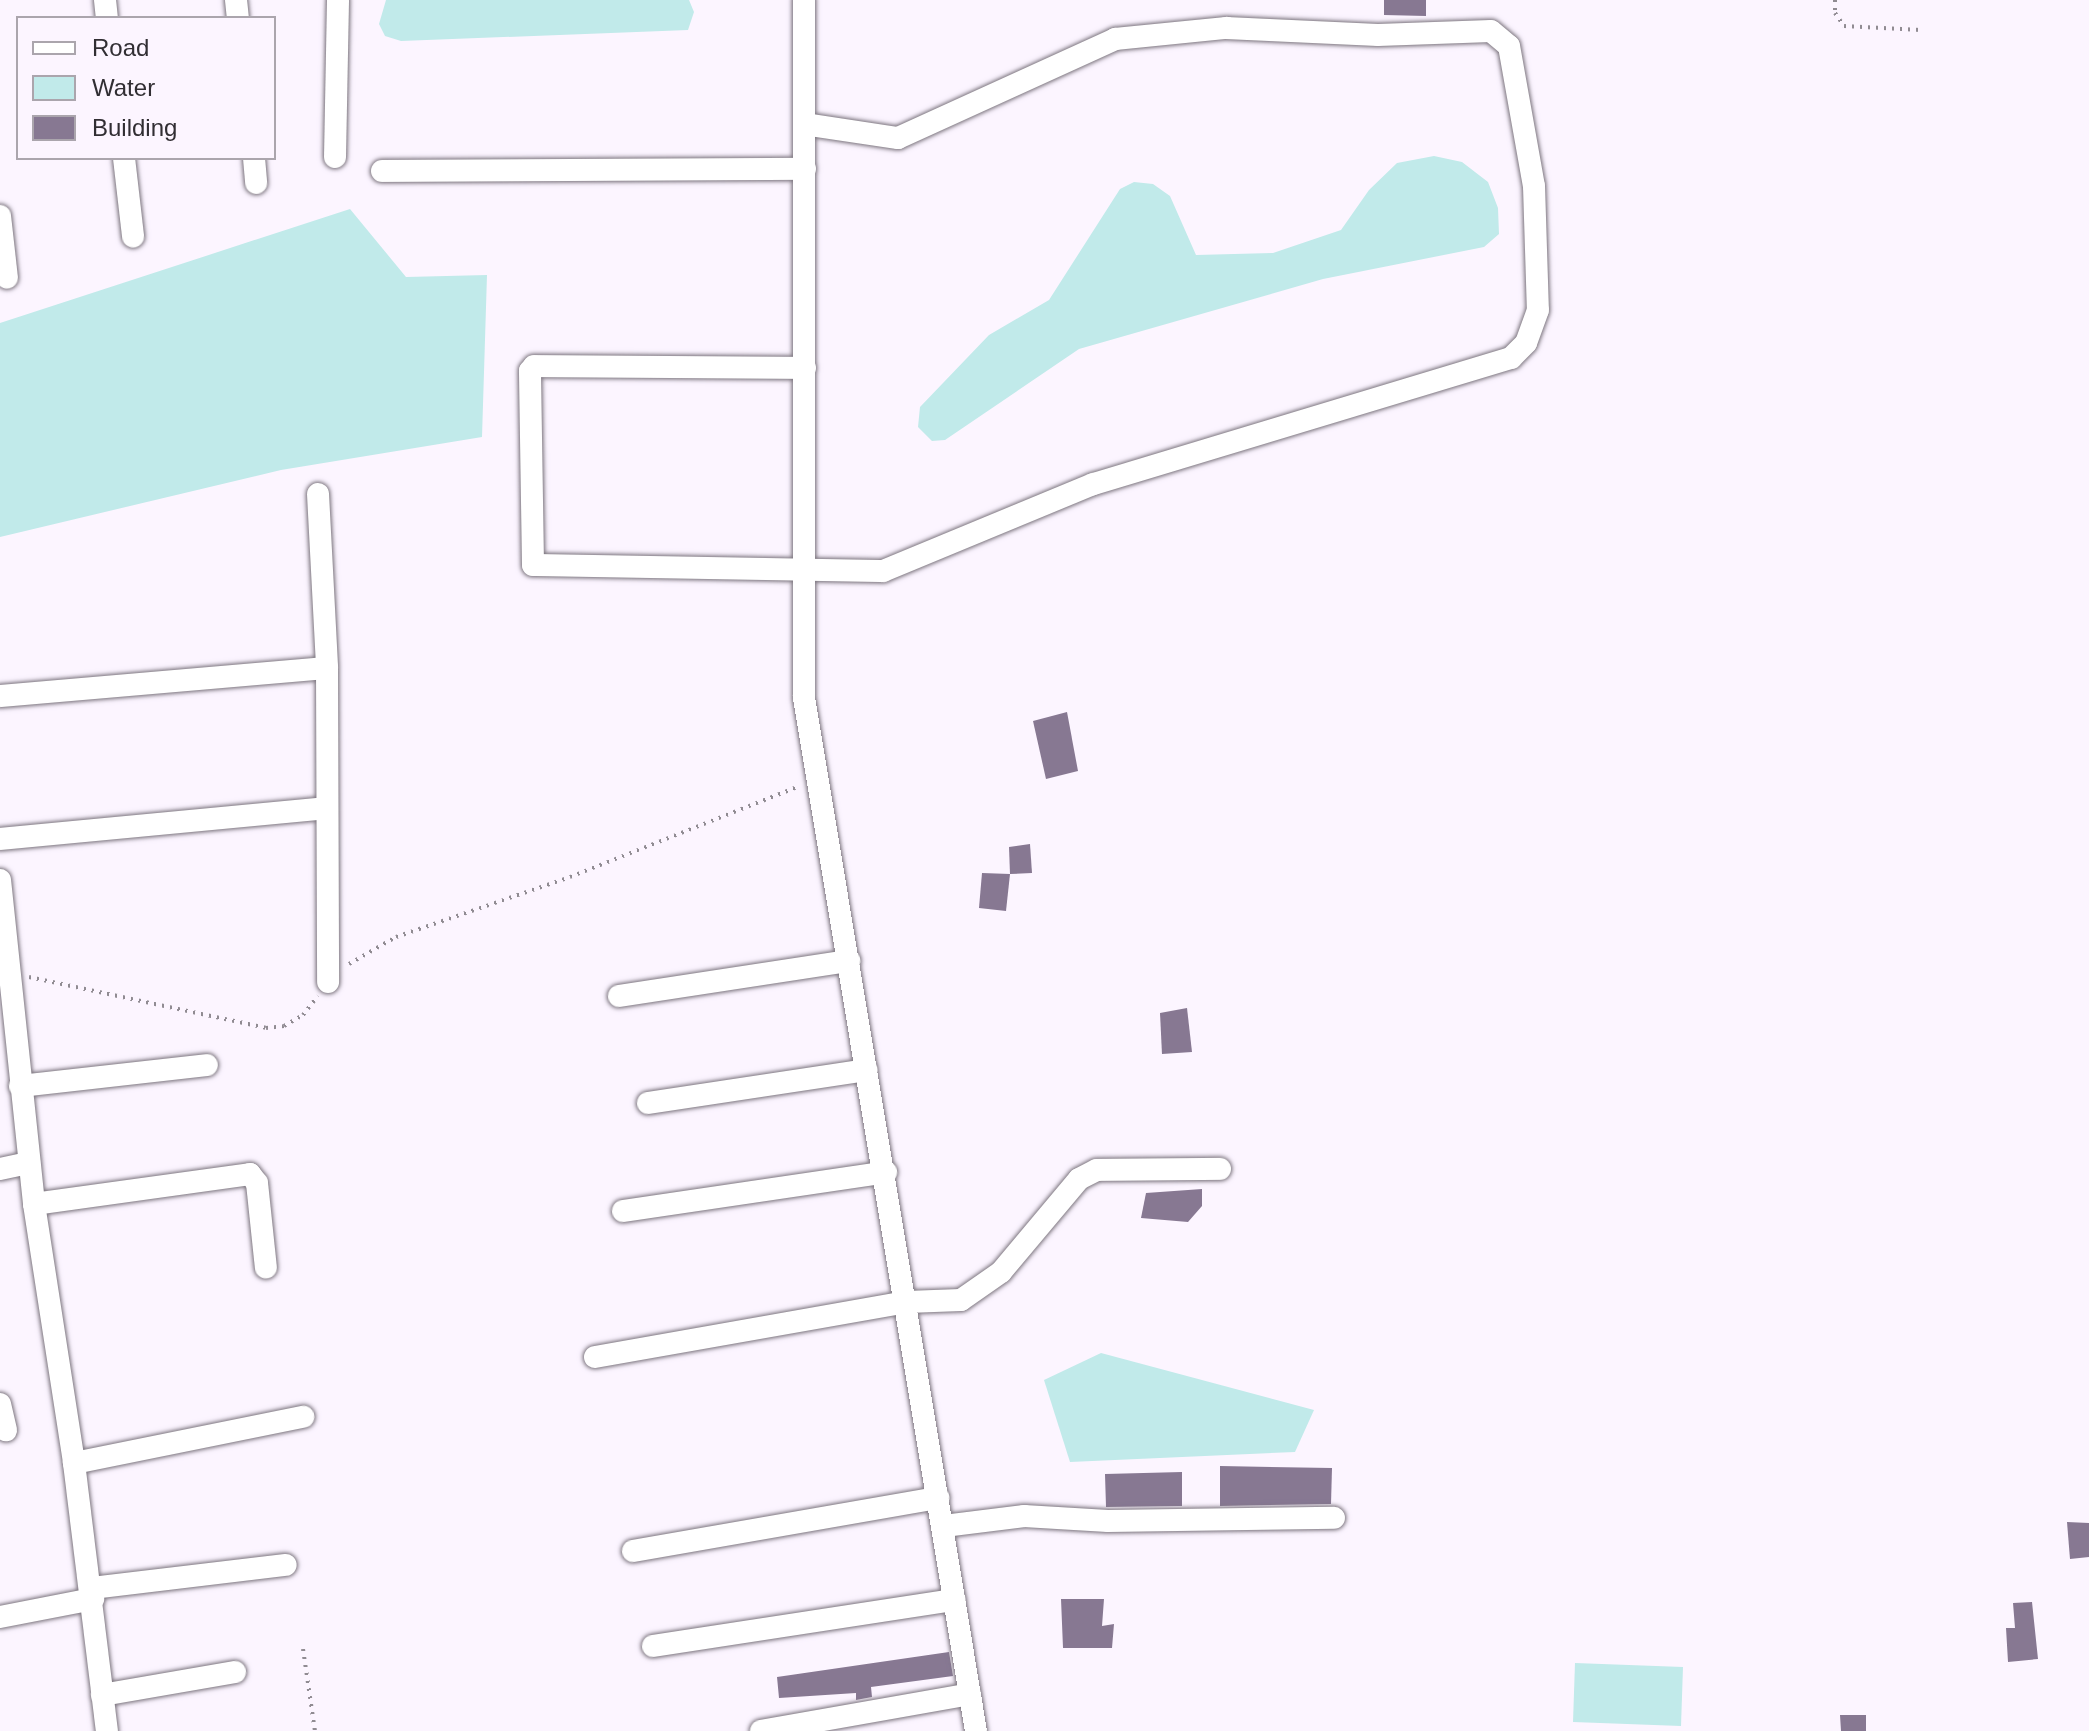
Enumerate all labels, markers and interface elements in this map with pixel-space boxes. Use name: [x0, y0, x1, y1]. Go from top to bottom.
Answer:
legend: [16, 16, 276, 160]
text: Road: [92, 34, 149, 61]
text: Water: [92, 74, 155, 101]
text: Building: [92, 114, 177, 141]

